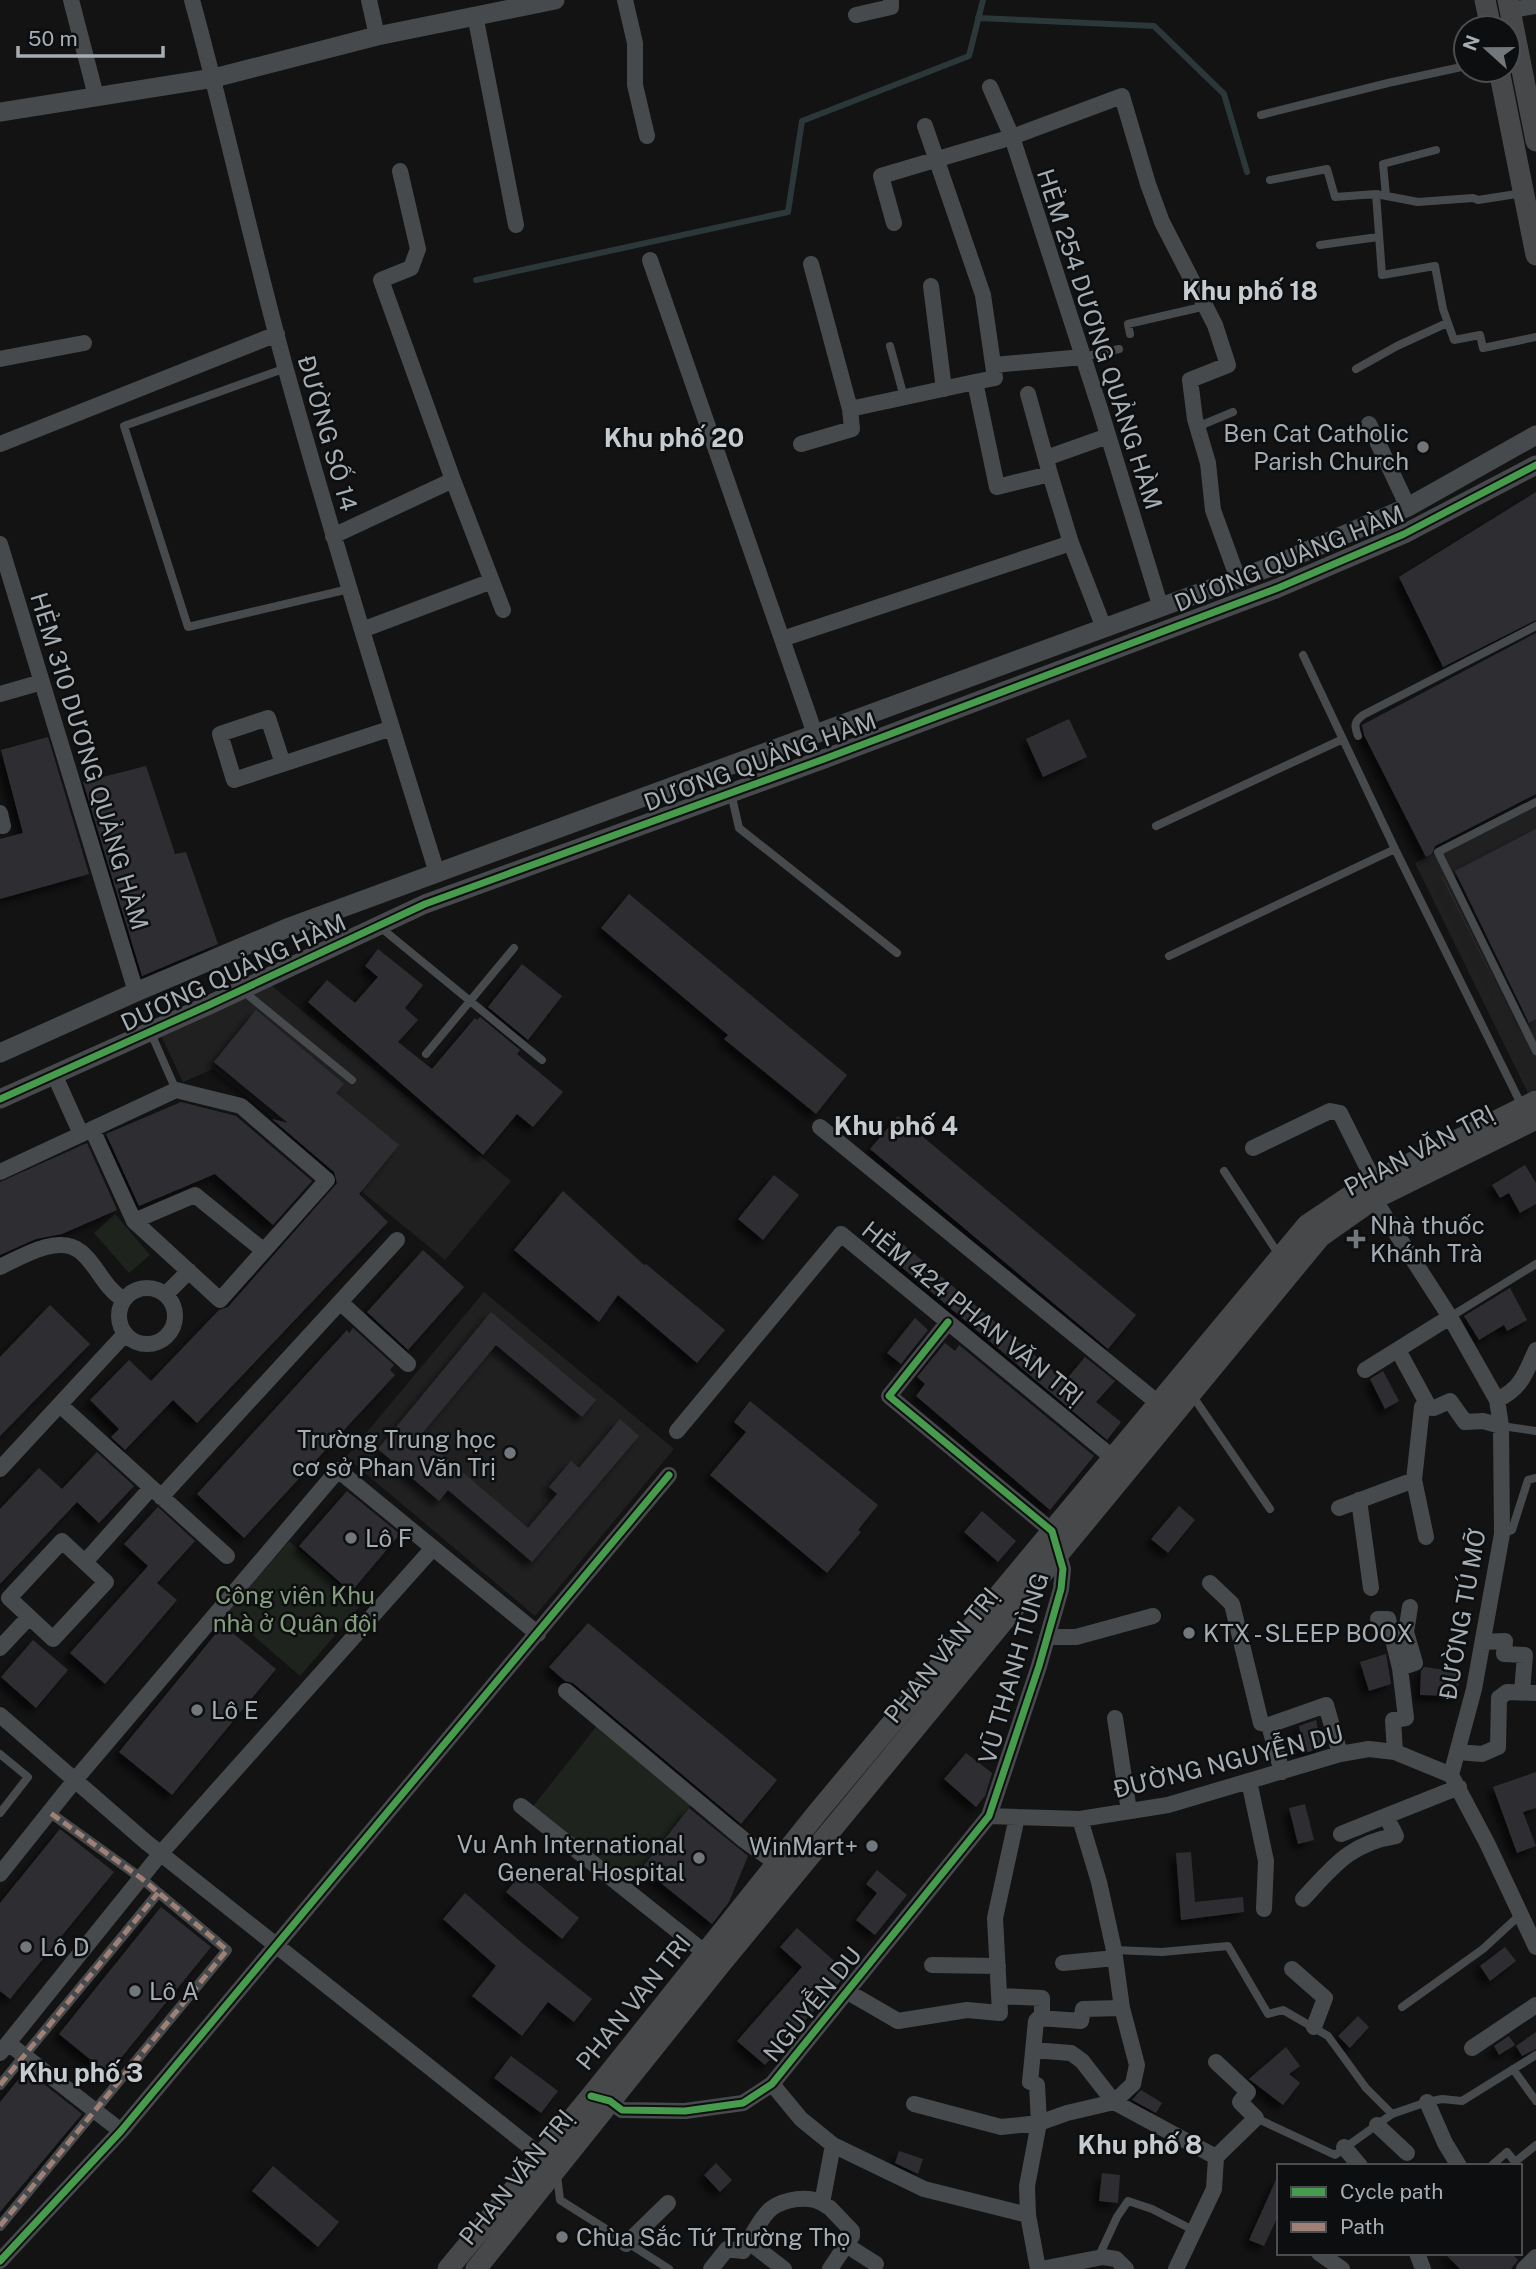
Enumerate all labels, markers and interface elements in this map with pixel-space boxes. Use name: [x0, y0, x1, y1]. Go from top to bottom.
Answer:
scale bar: [18, 14, 163, 58]
north arrow: [1452, 14, 1522, 84]
text: 50 m: [28, 26, 78, 51]
text: N: [1458, 32, 1484, 54]
street label: HẺM 254 DƯƠNG QUẢNG HÀM: [1032, 165, 1169, 513]
district label: Khu phố 18: [1182, 275, 1318, 306]
street label: ĐƯỜNG SỐ 14: [292, 351, 367, 514]
place label: Ben Cat Catholic Parish Church: [1223, 419, 1409, 475]
district label: Khu phố 20: [604, 422, 744, 453]
marker: Ben Cat Catholic Parish Church: [1415, 439, 1431, 455]
street label: DƯƠNG QUẢNG HÀM: [1170, 498, 1408, 617]
street label: HẺM 310 DƯƠNG QUẢNG HÀM: [25, 589, 156, 933]
street label: DƯƠNG QUẢNG HÀM: [640, 705, 880, 816]
street label: DƯƠNG QUẢNG HÀM: [116, 907, 350, 1037]
street label: PHAN VĂN TRỊ: [1339, 1099, 1499, 1201]
district label: Khu phố 4: [834, 1110, 958, 1141]
place label: Nhà thuốc Khánh Trà: [1370, 1211, 1485, 1267]
street label: HẺM 424 PHAN VĂN TRỊ: [857, 1214, 1090, 1411]
marker: Nhà thuốc Khánh Trà: [1348, 1231, 1364, 1247]
place label: Trường Trung học cơ sở Phan Văn Trị: [292, 1425, 496, 1481]
marker: Trường Trung học cơ sở Phan Văn Trị: [502, 1445, 518, 1461]
place label: Lô F: [365, 1524, 412, 1552]
street label: ĐƯỜNG TÚ MỠ: [1433, 1526, 1491, 1702]
marker: Lô F: [343, 1530, 359, 1546]
street label: VŨ THANH TÙNG: [972, 1569, 1054, 1767]
park label: Công viên Khu nhà ở Quân đội: [213, 1581, 377, 1637]
street label: PHAN VĂN TRỊ: [878, 1582, 1004, 1728]
place label: KTX - SLEEP BOOX: [1203, 1619, 1413, 1647]
marker: KTX - SLEEP BOOX: [1181, 1625, 1197, 1641]
place label: Lô E: [211, 1696, 259, 1724]
marker: Lô E: [189, 1702, 205, 1718]
street label: ĐƯỜNG NGUYỄN DU: [1109, 1716, 1346, 1803]
place label: Vu Anh International General Hospital: [457, 1830, 685, 1886]
place label: WinMart+: [749, 1832, 858, 1860]
marker: WinMart+: [864, 1838, 880, 1854]
marker: Vu Anh International General Hospital: [691, 1850, 707, 1866]
street label: PHAN VAN TRI: [570, 1929, 696, 2075]
place label: Lô D: [40, 1933, 89, 1961]
marker: Lô D: [18, 1939, 34, 1955]
street label: NGUYỄN DU: [755, 1939, 867, 2067]
place label: Lô A: [149, 1977, 199, 2005]
marker: Lô A: [127, 1983, 143, 1999]
district label: Khu phố 3: [19, 2057, 143, 2088]
street label: PHAN VĂN TRỊ: [453, 2104, 579, 2250]
district label: Khu phố 8: [1078, 2129, 1202, 2160]
legend: [1277, 2164, 1522, 2255]
text: Cycle path: [1340, 2179, 1443, 2204]
text: Path: [1340, 2214, 1385, 2239]
place label: Chùa Sắc Tứ Trường Thọ: [576, 2223, 850, 2251]
marker: Chùa Sắc Tứ Trường Thọ: [554, 2229, 570, 2245]

